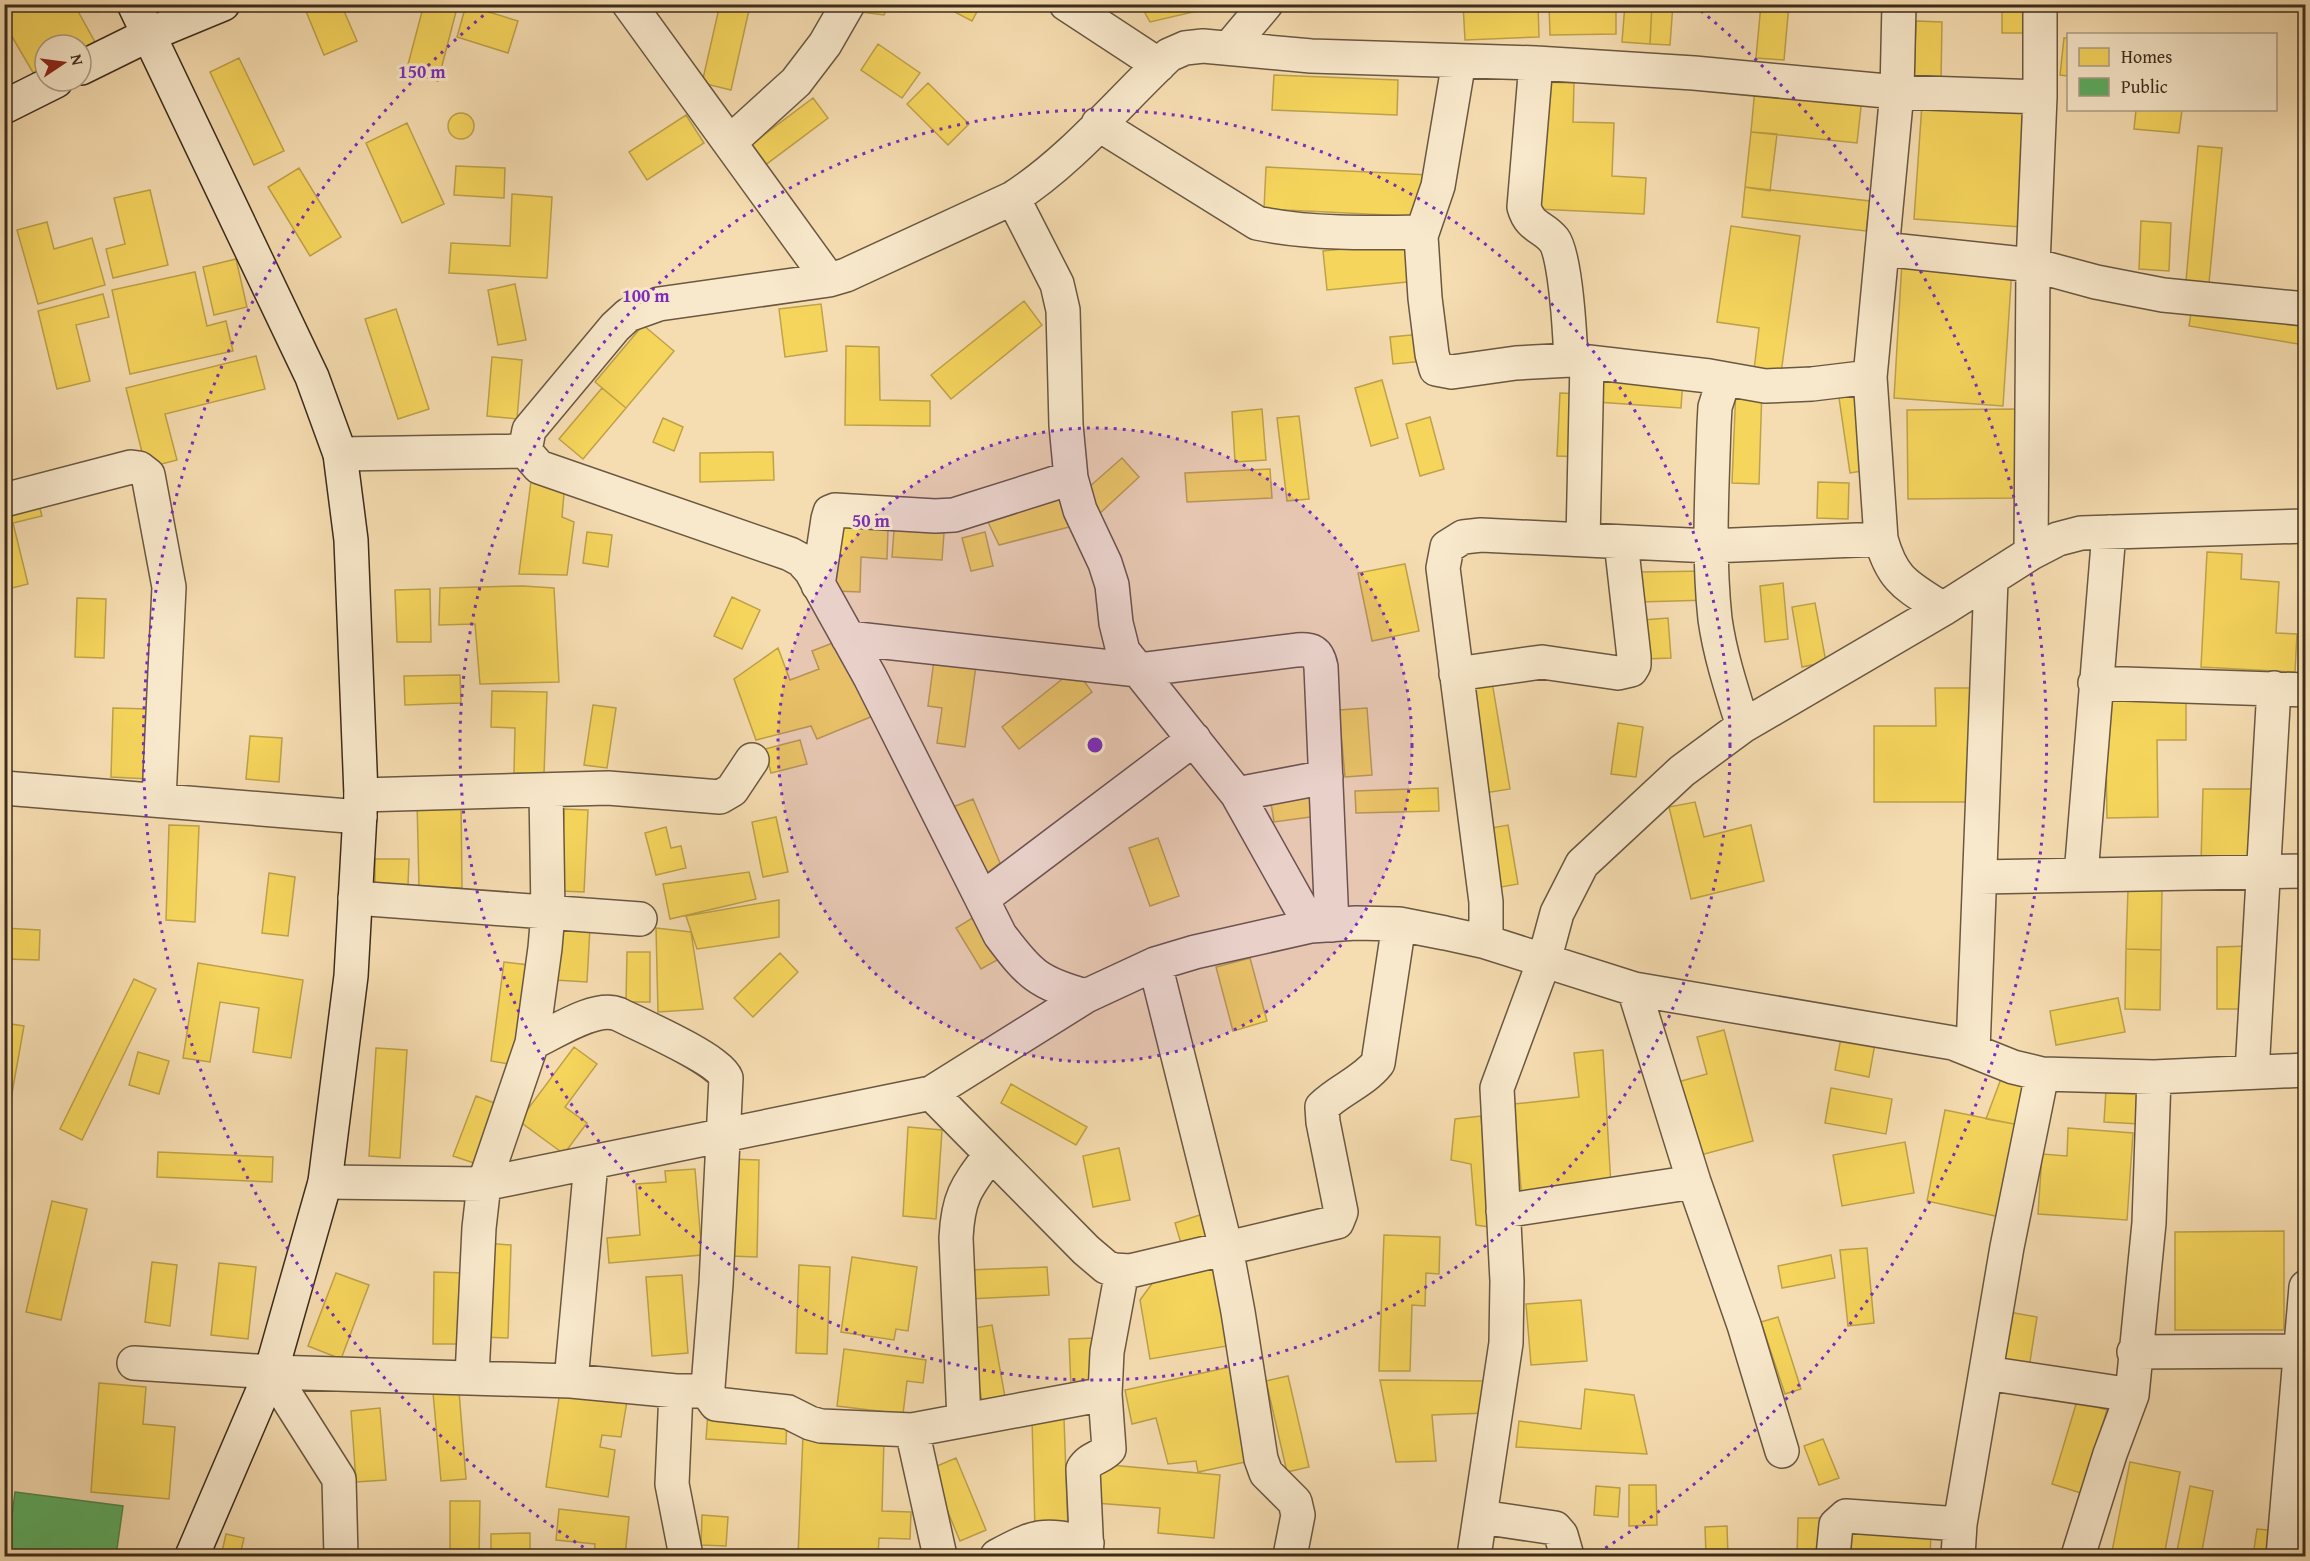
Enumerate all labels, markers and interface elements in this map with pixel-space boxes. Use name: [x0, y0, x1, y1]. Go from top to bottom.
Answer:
north arrow: [33, 33, 93, 93]
legend: [2067, 33, 2277, 111]
text: Homes: [2121, 43, 2172, 70]
text: N: [65, 52, 91, 68]
text: 150 m: [398, 58, 446, 85]
text: Public: [2121, 73, 2168, 100]
text: 100 m: [622, 282, 670, 309]
text: 50 m: [852, 507, 891, 534]
centre of rings: [1085, 735, 1105, 755]

